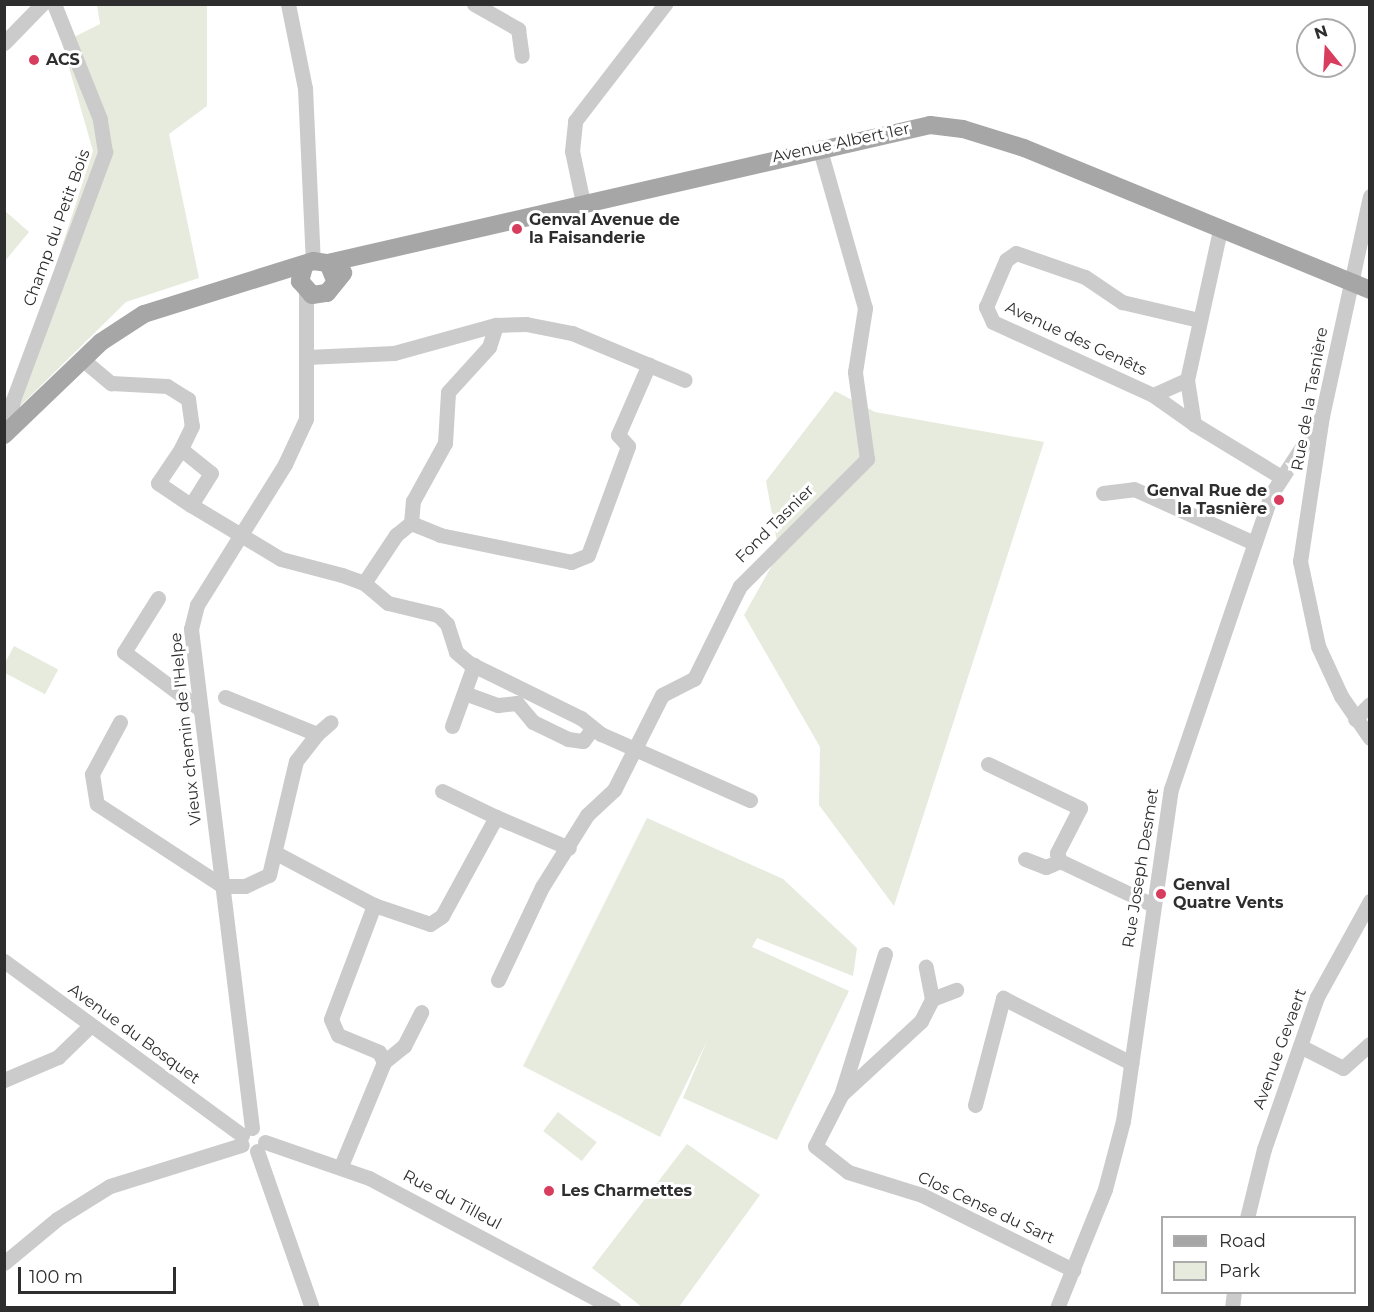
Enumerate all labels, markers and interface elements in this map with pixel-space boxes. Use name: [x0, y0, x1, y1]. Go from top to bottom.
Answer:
north arrow: [1296, 18, 1356, 78]
text: N: [1312, 21, 1330, 43]
place label: ACS: [46, 50, 80, 70]
marker: ACS: [27, 53, 41, 67]
street label: Avenue Albert 1er: [771, 119, 911, 167]
street label: Champ du Petit Bois: [20, 147, 94, 309]
place label: Genval Avenue de la Faisanderie: [529, 210, 680, 248]
marker: Genval Avenue de la Faisanderie: [510, 222, 524, 236]
street label: Avenue des Genêts: [1002, 298, 1150, 380]
street label: Rue de la Tasnière: [1288, 326, 1332, 472]
street label: Fond Tasnier: [732, 481, 818, 567]
place label: Genval Rue de la Tasnière: [1147, 481, 1267, 519]
marker: Genval Rue de la Tasnière: [1272, 493, 1286, 507]
street label: Vieux chemin de l'Helpe: [166, 632, 206, 826]
street label: Rue Joseph Desmet: [1119, 787, 1163, 949]
place label: Genval Quatre Vents: [1173, 875, 1283, 913]
marker: Genval Quatre Vents: [1154, 887, 1168, 901]
street label: Avenue du Bosquet: [64, 980, 204, 1088]
street label: Avenue Gevaert: [1249, 986, 1311, 1112]
street label: Rue du Tilleul: [399, 1166, 505, 1234]
street label: Clos Cense du Sart: [914, 1168, 1058, 1248]
place label: Les Charmettes: [561, 1181, 692, 1201]
marker: Les Charmettes: [542, 1184, 556, 1198]
legend: [1161, 1216, 1356, 1294]
text: Road: [1219, 1230, 1266, 1252]
scale bar: [21, 1255, 178, 1293]
text: Park: [1219, 1260, 1260, 1282]
text: 100 m: [29, 1266, 83, 1288]

